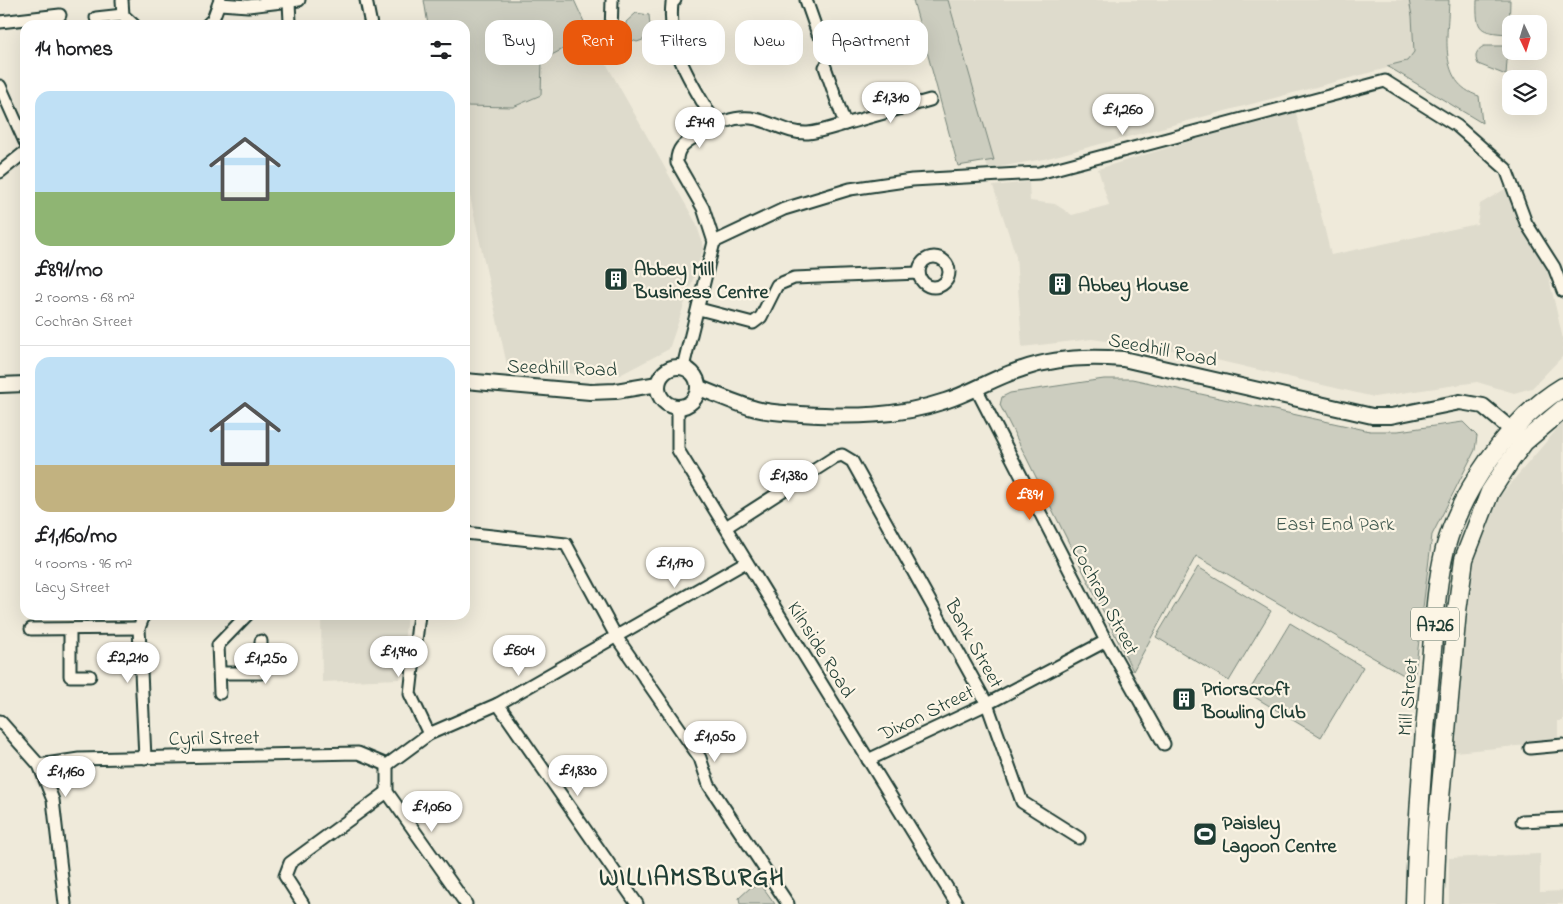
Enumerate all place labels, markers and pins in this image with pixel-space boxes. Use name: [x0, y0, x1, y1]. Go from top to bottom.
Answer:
pin: £1,310: [850, 82, 932, 124]
pin: £1,260: [1082, 94, 1164, 136]
pin: £749: [670, 106, 730, 149]
place label: Abbey Mill Business Centre: [633, 256, 770, 308]
building icon: Abbey Mill Business Centre: [603, 266, 629, 292]
building icon: Abbey House: [1047, 271, 1073, 297]
place label: Abbey House: [1078, 272, 1190, 302]
pin: £1,380: [748, 460, 830, 502]
pin: £891: [1000, 478, 1060, 521]
pin: £1,170: [634, 546, 716, 589]
pin: £604: [489, 634, 549, 677]
pin: £1,940: [358, 636, 440, 678]
pin: £2,210: [87, 642, 169, 684]
pin: £1,250: [225, 642, 307, 685]
place label: Priorscroft Bowling Club: [1201, 676, 1306, 729]
building icon: Priorscroft Bowling Club: [1171, 686, 1197, 712]
pin: £1,050: [674, 720, 756, 763]
pin: £1,830: [537, 754, 619, 797]
pin: £1,160: [25, 756, 107, 798]
pin: £1,060: [391, 790, 473, 833]
place label: Paisley Lagoon Centre: [1222, 810, 1338, 863]
sports icon: Paisley Lagoon Centre: [1192, 821, 1218, 847]

